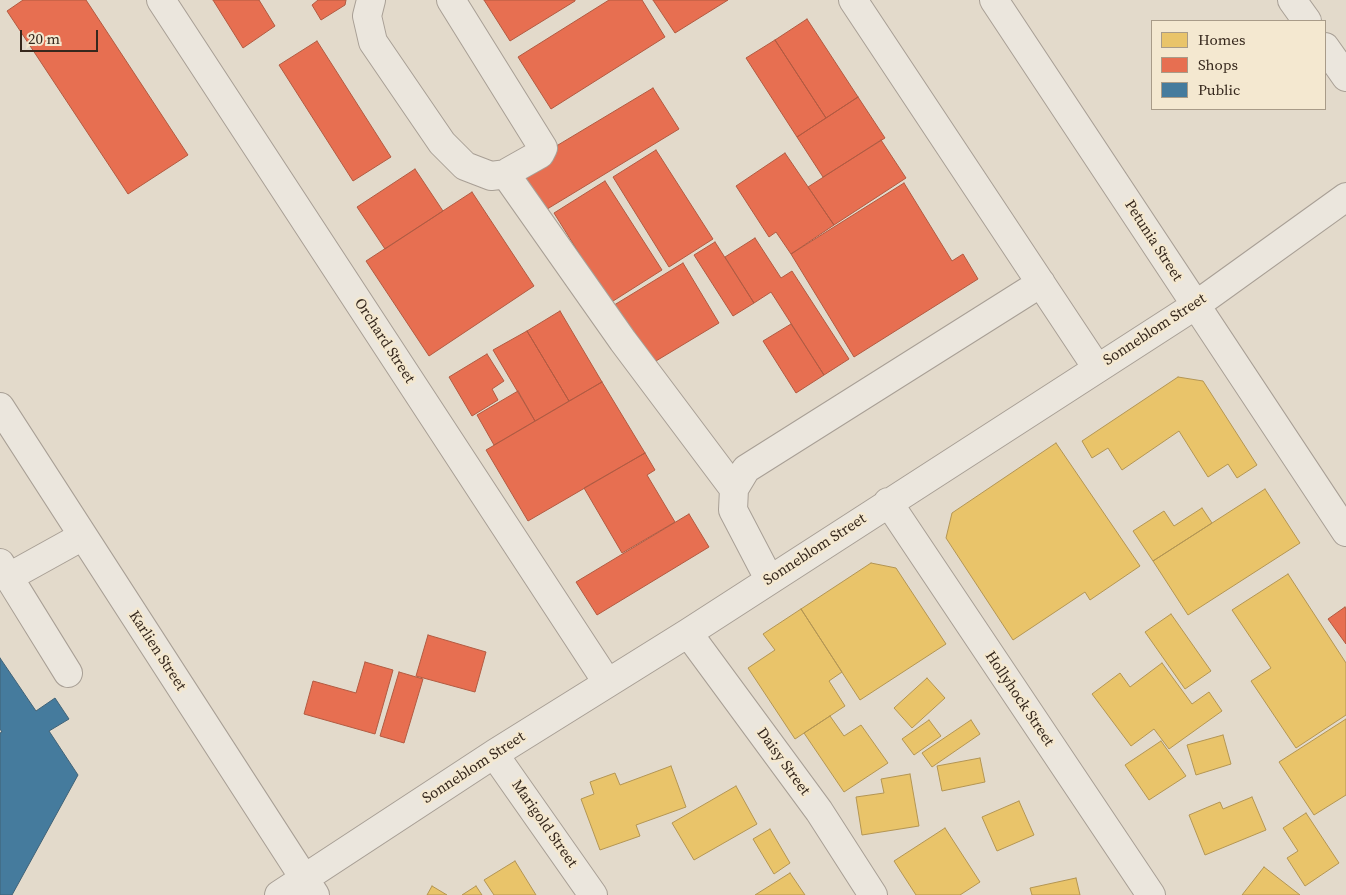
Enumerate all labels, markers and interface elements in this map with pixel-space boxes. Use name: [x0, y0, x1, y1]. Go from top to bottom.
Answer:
scale bar: [22, 20, 100, 52]
legend: [1151, 20, 1326, 110]
text: 20 m: [28, 28, 60, 49]
text: Homes: [1198, 29, 1245, 50]
text: Shops: [1198, 54, 1238, 75]
text: Public: [1198, 79, 1240, 100]
street label: Petunia Street: [1120, 197, 1186, 285]
street label: Sonneblom Street: [1100, 290, 1210, 370]
street label: Orchard Street: [350, 295, 418, 387]
street label: Sonneblom Street: [760, 510, 870, 590]
street label: Karlien Street: [125, 608, 189, 694]
street label: Hollyhock Street: [981, 648, 1057, 750]
street label: Daisy Street: [752, 725, 814, 799]
street label: Sonneblom Street: [419, 728, 529, 808]
street label: Marigold Street: [507, 777, 581, 871]

